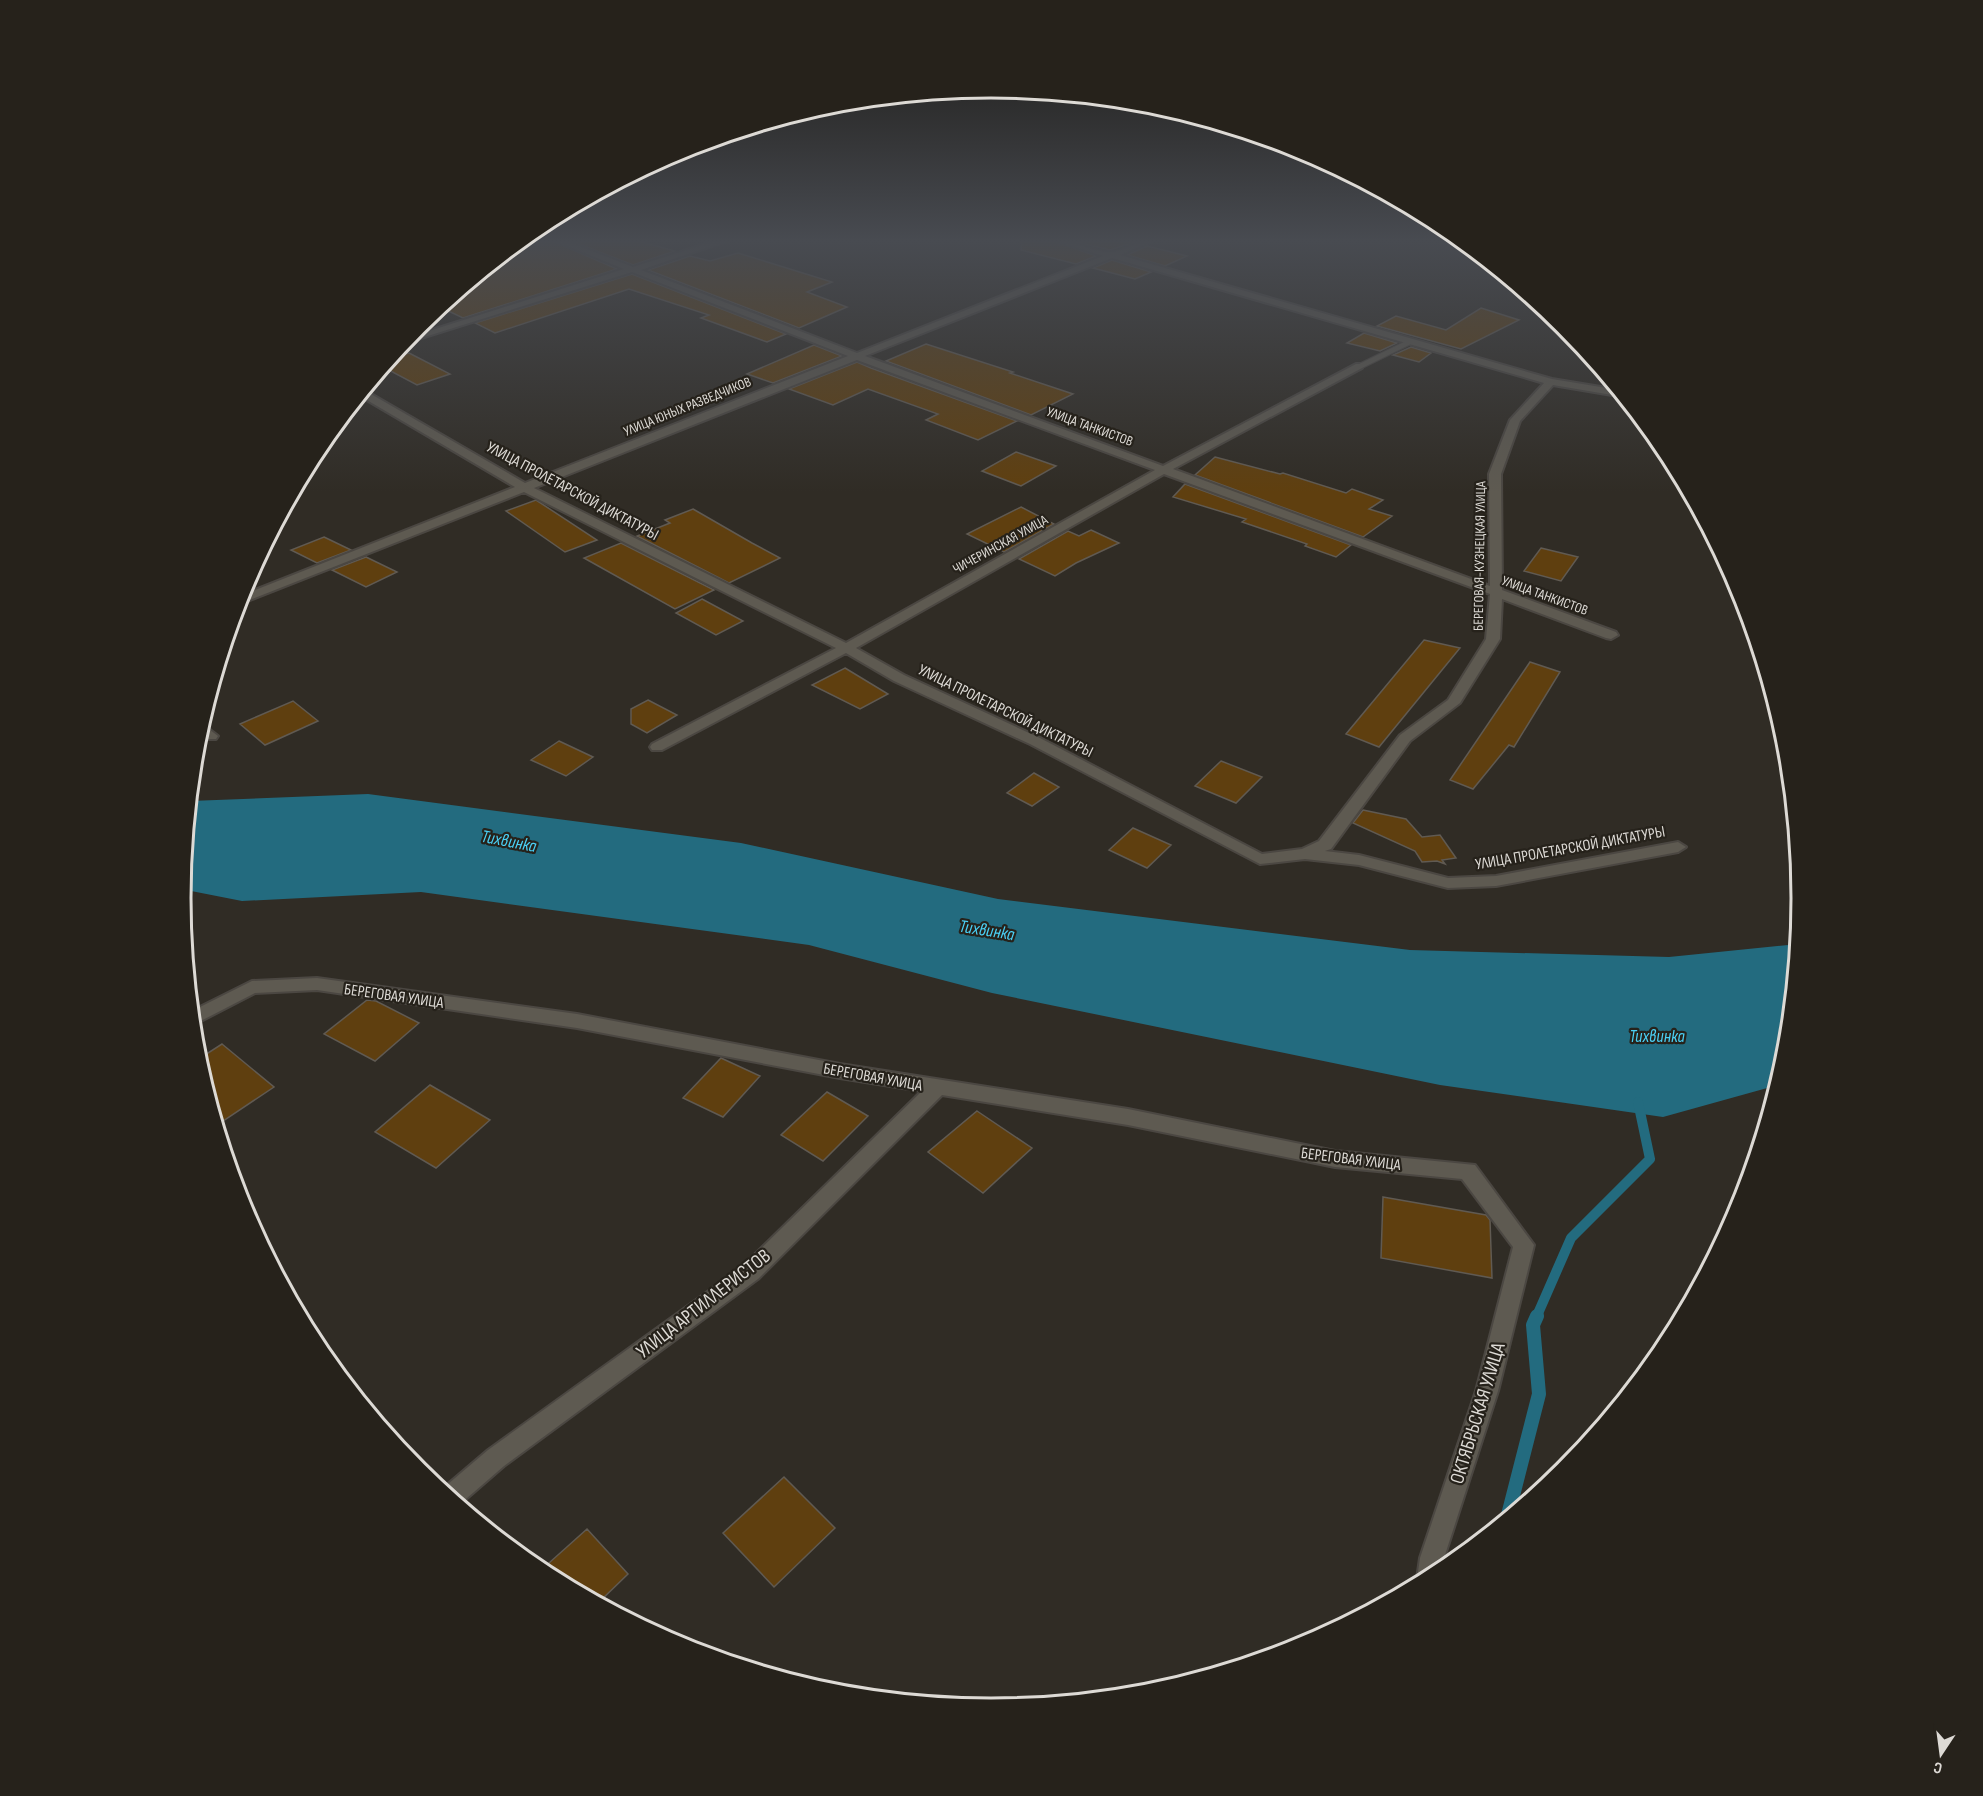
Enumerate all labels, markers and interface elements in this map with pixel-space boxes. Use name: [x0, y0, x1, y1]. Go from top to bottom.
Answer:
street label: УЛИЦА ЮНЫХ РАЗВЕДЧИКОВ: [621, 373, 753, 440]
street label: УЛИЦА ТАНКИСТОВ: [1044, 403, 1135, 450]
street label: УЛИЦА ПРОЛЕТАРСКОЙ ДИКТАТУРЫ: [483, 438, 662, 545]
street label: БЕРЕГОВАЯ-КУЗНЕЦКАЯ УЛИЦА: [1470, 480, 1489, 631]
street label: ЧИЧЕРИНСКАЯ УЛИЦА: [950, 511, 1052, 578]
street label: УЛИЦА ТАНКИСТОВ: [1499, 572, 1590, 619]
street label: УЛИЦА ПРОЛЕТАРСКОЙ ДИКТАТУРЫ: [915, 661, 1096, 762]
street label: УЛИЦА ПРОЛЕТАРСКОЙ ДИКТАТУРЫ: [1474, 822, 1667, 875]
water label: Тихвинка: [480, 826, 539, 857]
water label: Тихвинка: [958, 916, 1017, 945]
street label: БЕРЕГОВАЯ УЛИЦА: [343, 980, 445, 1013]
water label: Тихвинка: [1629, 1026, 1686, 1047]
street label: БЕРЕГОВАЯ УЛИЦА: [822, 1059, 924, 1096]
street label: БЕРЕГОВАЯ УЛИЦА: [1300, 1144, 1402, 1175]
street label: УЛИЦА АРТИЛЛЕРИСТОВ: [632, 1244, 776, 1364]
street label: ОКТЯБРЬСКАЯ УЛИЦА: [1445, 1339, 1511, 1487]
north arrow: [1911, 1724, 1971, 1784]
text: С: [1932, 1757, 1944, 1777]

